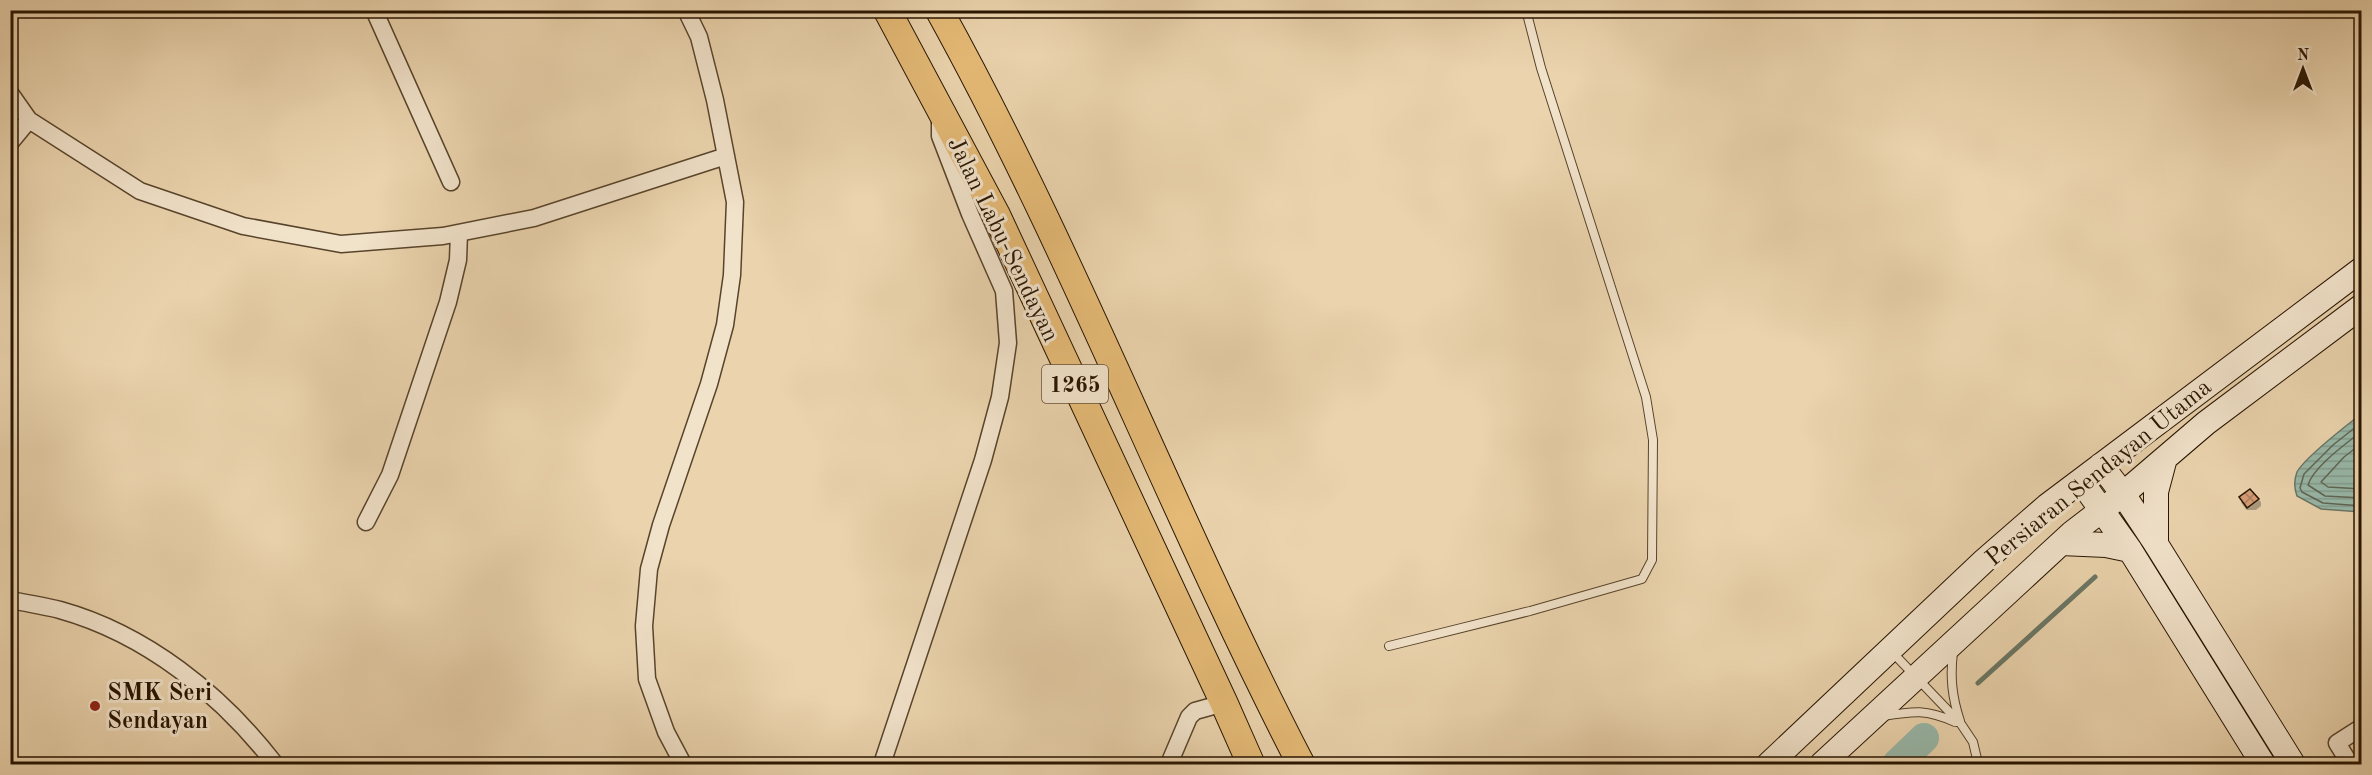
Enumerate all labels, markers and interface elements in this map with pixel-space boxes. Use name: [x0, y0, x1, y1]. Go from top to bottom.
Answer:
north arrow: [2273, 39, 2333, 99]
text: N: [2297, 48, 2310, 64]
street label: Jalan Labu-Sendayan: [942, 134, 1062, 346]
road number: 1265: [1042, 365, 1108, 403]
street label: Persiaran Sendayan Utama: [1982, 375, 2217, 572]
place label: SMK Seri Sendayan: [107, 682, 212, 734]
marker: SMK Seri Sendayan: [88, 699, 102, 713]

